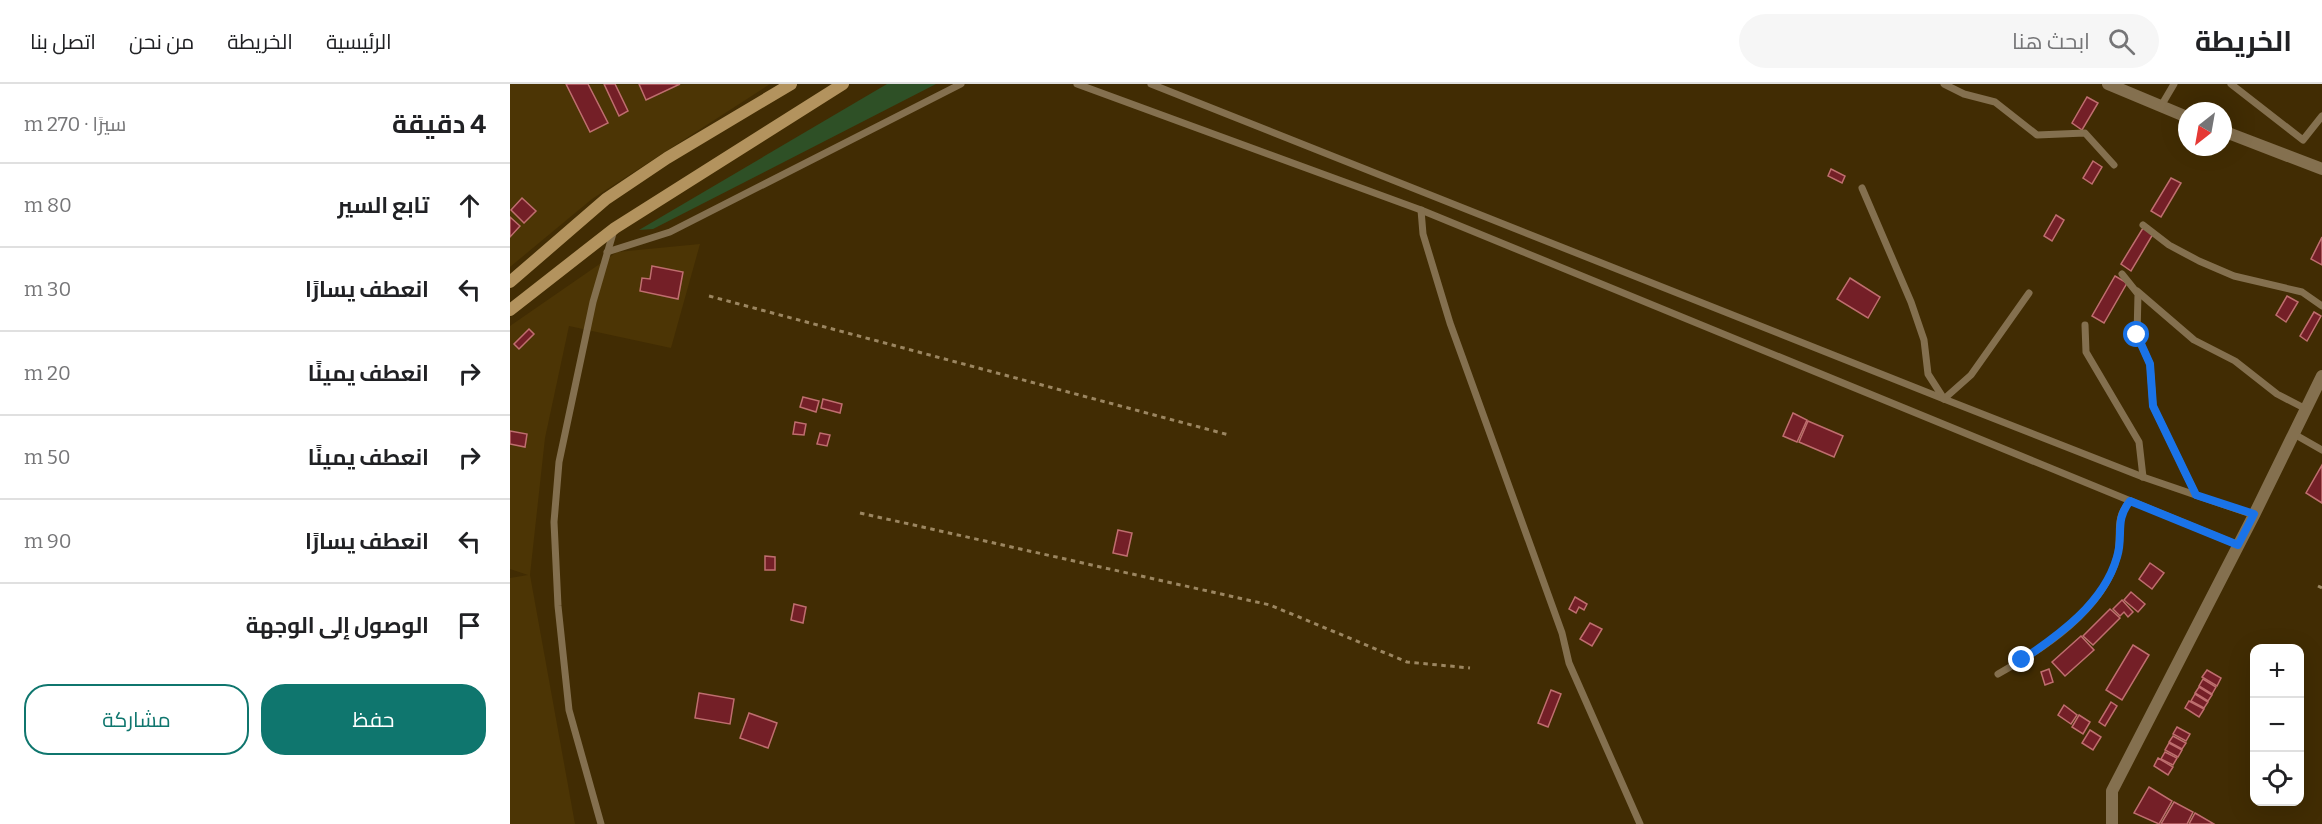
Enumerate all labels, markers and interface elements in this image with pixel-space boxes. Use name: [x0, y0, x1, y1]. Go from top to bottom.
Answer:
search box: [1739, 14, 2159, 68]
icon: search: [2105, 25, 2138, 58]
text: الخريطة: [2195, 25, 2292, 58]
text: ابحث هنا: [2012, 28, 2090, 55]
text: اتصل بنا: [30, 29, 96, 55]
text: من نحن: [129, 29, 194, 55]
text: الخريطة: [227, 29, 293, 55]
text: الرئيسية: [326, 29, 392, 55]
north arrow: [2178, 102, 2232, 156]
text: 4 دقيقة: [392, 109, 486, 140]
text: سيرًا · 270 m: [24, 112, 126, 136]
icon: ahead: [453, 189, 486, 222]
text: تابع السير: [338, 192, 429, 219]
text: 80 m: [24, 193, 72, 217]
icon: left: [453, 273, 486, 306]
text: انعطف يسارًا: [305, 276, 429, 303]
text: 30 m: [24, 277, 71, 301]
route start: [2123, 321, 2149, 347]
icon: right: [453, 357, 486, 390]
text: انعطف يمينًا: [308, 360, 429, 387]
text: 20 m: [24, 361, 71, 385]
icon: right: [453, 441, 486, 474]
text: انعطف يمينًا: [308, 444, 429, 471]
text: 50 m: [24, 445, 71, 469]
icon: left: [453, 525, 486, 558]
text: انعطف يسارًا: [305, 528, 429, 555]
text: 90 m: [24, 529, 72, 553]
icon: arrive: [453, 609, 486, 642]
text: الوصول إلى الوجهة: [246, 612, 429, 639]
map controls: [2250, 644, 2304, 806]
button: +: [2250, 644, 2304, 698]
route end: [2008, 646, 2034, 672]
button: مشاركة: [24, 684, 249, 755]
button: حفظ: [261, 684, 486, 755]
button: −: [2250, 698, 2304, 752]
button: locate: [2250, 752, 2304, 806]

